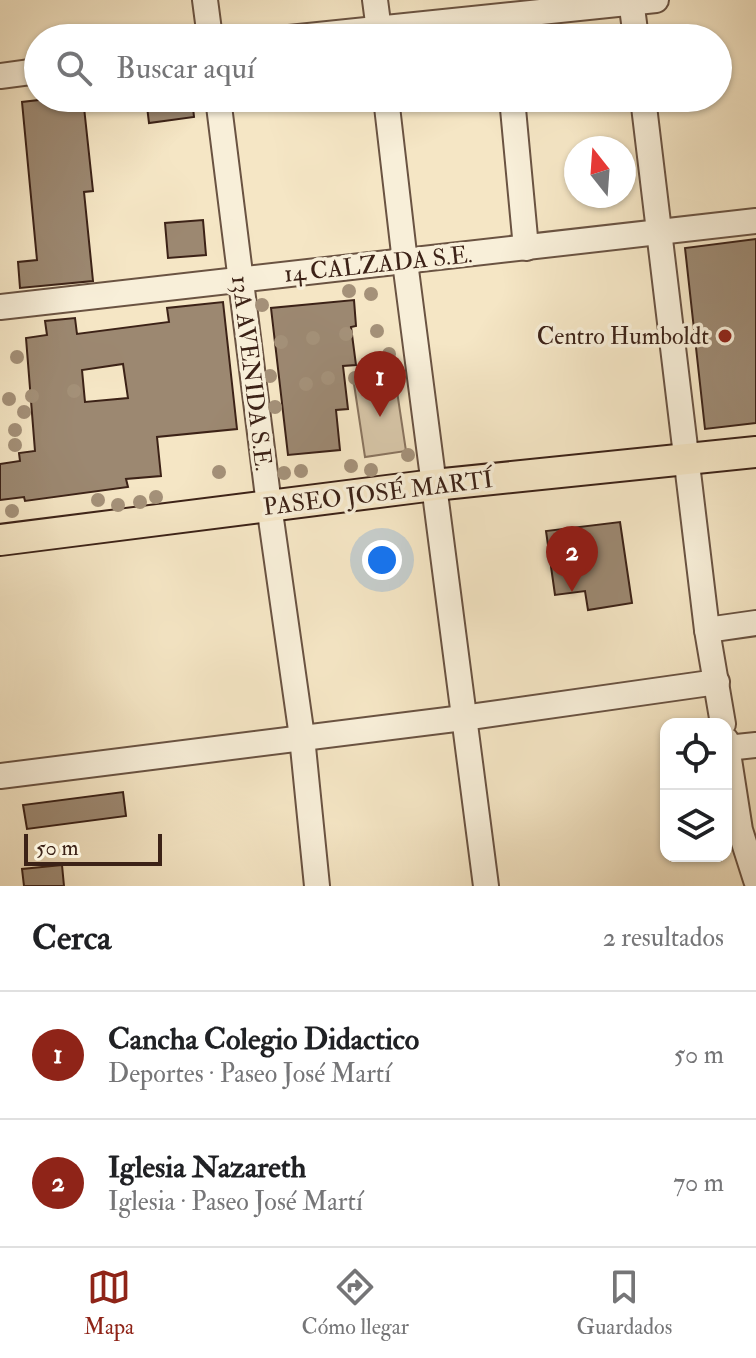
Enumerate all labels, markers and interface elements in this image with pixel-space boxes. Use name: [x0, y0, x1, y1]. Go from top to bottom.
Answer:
search box: [24, 24, 732, 112]
icon: search: [52, 46, 96, 90]
text: Buscar aquí: [116, 50, 255, 87]
north arrow: [564, 136, 636, 208]
street label: 14 CALZADA S.E.: [282, 239, 474, 290]
street label: 13A AVENIDA S.E.: [224, 274, 279, 472]
place label: Centro Humboldt: [537, 321, 709, 352]
marker: Centro Humboldt: [716, 327, 734, 345]
pin: 1: [354, 351, 406, 417]
street label: PASEO JOSÉ MARTÍ: [261, 463, 496, 523]
pin: 2: [546, 526, 598, 592]
your location: [362, 540, 402, 580]
map controls: [660, 718, 732, 862]
button: locate: [660, 718, 732, 790]
button: layers: [660, 790, 732, 862]
scale bar: [24, 830, 162, 866]
text: 50 m: [36, 834, 78, 862]
text: Cerca: [32, 917, 111, 960]
text: 2 resultados: [603, 922, 724, 954]
text: Cancha Colegio Didactico: [108, 1021, 419, 1058]
text: 1: [53, 1039, 63, 1071]
text: 50 m: [674, 1039, 724, 1071]
text: Deportes · Paseo José Martí: [108, 1058, 391, 1090]
text: Iglesia Nazareth: [108, 1149, 306, 1186]
text: 2: [51, 1167, 65, 1199]
text: 70 m: [673, 1167, 724, 1199]
text: Iglesia · Paseo José Martí: [108, 1186, 363, 1218]
tab: Mapa: [84, 1265, 134, 1341]
tab: Cómo llegar: [302, 1265, 409, 1341]
tab: Guardados: [576, 1265, 672, 1341]

